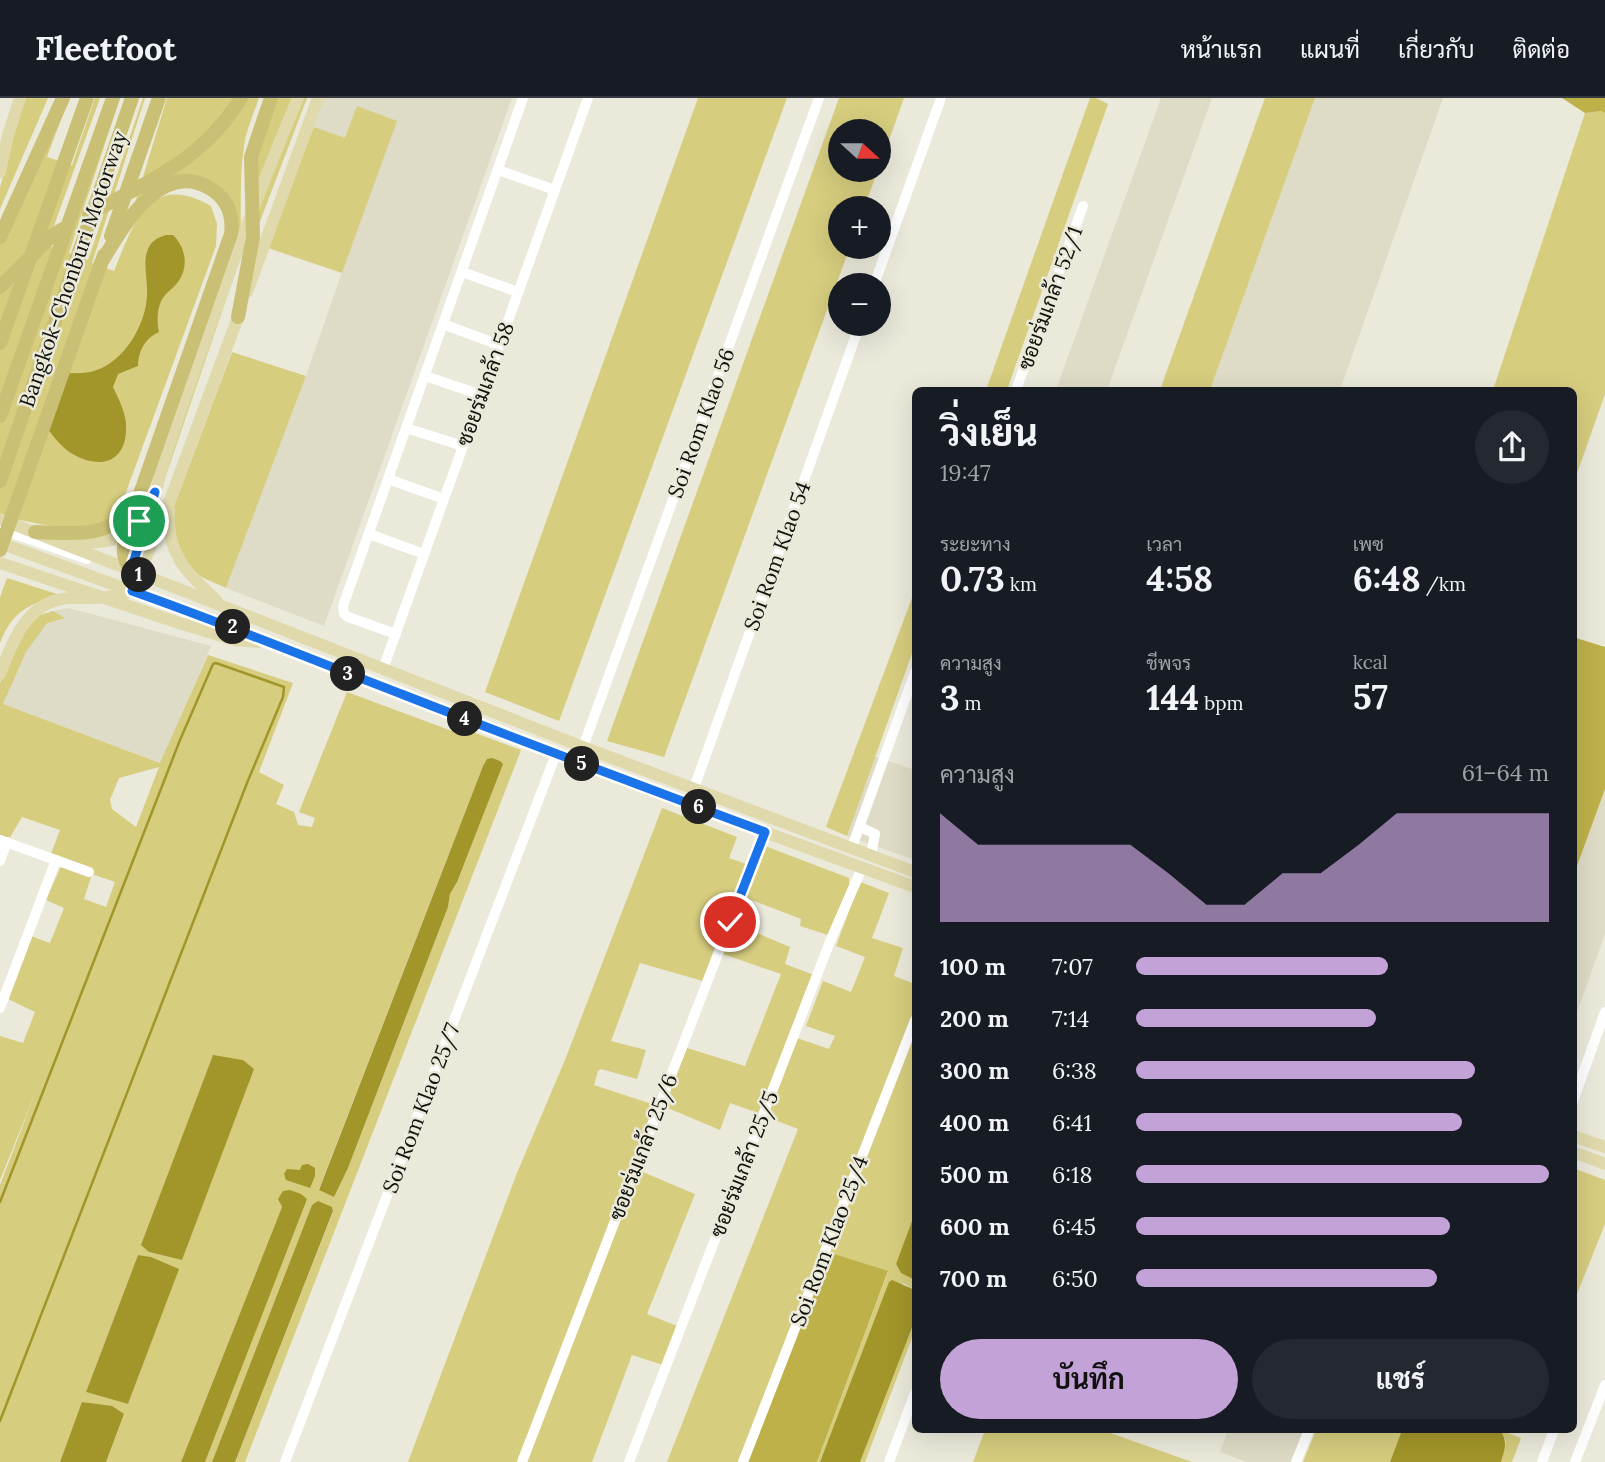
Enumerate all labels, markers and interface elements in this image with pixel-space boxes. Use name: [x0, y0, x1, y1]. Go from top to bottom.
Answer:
text: Fleetfoot: [35, 27, 176, 69]
text: หน้าแรก: [1181, 34, 1262, 65]
text: แผนที่: [1300, 34, 1360, 65]
text: เกี่ยวกับ: [1398, 34, 1475, 65]
text: ติดต่อ: [1513, 34, 1570, 65]
north arrow: [828, 119, 891, 182]
map controls: [828, 119, 891, 336]
street label: Bangkok-Chonburi Motorway: [13, 127, 133, 411]
button: +: [828, 196, 891, 259]
street label: ซอยร่มเกล้า 52/1: [1011, 222, 1089, 374]
button: −: [828, 273, 891, 336]
street label: ซอยร่มเกล้า 58: [450, 318, 520, 450]
street label: Soi Rom Klao 56: [661, 344, 741, 502]
text: วิ่งเย็น: [940, 408, 1038, 456]
button: share: [1475, 410, 1549, 484]
text: 19:47: [940, 458, 991, 487]
street label: Soi Rom Klao 54: [738, 478, 816, 634]
pin: [109, 491, 169, 551]
icon: arrive: [120, 502, 158, 540]
text: ระยะทาง: [940, 532, 1011, 556]
text: เวลา: [1146, 532, 1182, 556]
text: เพซ: [1353, 532, 1384, 556]
text: 0.73: [940, 556, 1005, 601]
text: 4:58: [1146, 556, 1213, 601]
text: 6:48: [1353, 556, 1421, 601]
pin: 1: [122, 558, 156, 592]
text: 1: [135, 562, 142, 586]
text: km: [1005, 572, 1037, 596]
text: /km: [1421, 572, 1466, 596]
pin: 2: [216, 610, 250, 644]
text: 2: [227, 614, 238, 638]
text: kcal: [1353, 650, 1388, 674]
text: ความสูง: [940, 651, 1002, 675]
text: ชีพจร: [1146, 651, 1191, 675]
pin: 3: [330, 656, 366, 692]
text: 3: [342, 661, 353, 685]
text: 57: [1353, 674, 1388, 719]
text: 3: [940, 675, 960, 720]
text: 144: [1146, 675, 1199, 720]
text: m: [960, 691, 982, 715]
text: bpm: [1199, 691, 1244, 715]
pin: 4: [448, 702, 482, 736]
text: 4: [459, 706, 470, 730]
pin: 5: [564, 746, 600, 782]
text: 5: [576, 751, 587, 775]
text: 61–64 m: [1462, 758, 1549, 787]
text: ความสูง: [940, 760, 1015, 789]
pin: 6: [682, 790, 716, 824]
text: 6: [693, 794, 704, 818]
pin: [700, 892, 760, 952]
icon: check: [711, 903, 749, 941]
text: 100 m: [940, 952, 1006, 981]
text: 7:07: [1052, 952, 1093, 981]
text: 200 m: [940, 1004, 1009, 1033]
text: 7:14: [1052, 1004, 1089, 1033]
street label: Soi Rom Klao 25/7: [376, 1019, 466, 1197]
text: 300 m: [940, 1056, 1009, 1085]
text: 6:38: [1052, 1056, 1097, 1085]
street label: ซอยร่มเกล้า 25/6: [603, 1070, 683, 1224]
street label: ซอยร่มเกล้า 25/5: [704, 1087, 784, 1241]
text: 400 m: [940, 1108, 1009, 1137]
text: 6:41: [1052, 1108, 1092, 1137]
street label: Soi Rom Klao 25/4: [784, 1152, 874, 1330]
text: 500 m: [940, 1160, 1009, 1189]
text: 6:18: [1052, 1160, 1092, 1189]
text: 600 m: [940, 1212, 1010, 1241]
text: 6:45: [1052, 1212, 1096, 1241]
text: 700 m: [940, 1264, 1007, 1293]
text: 6:50: [1052, 1264, 1098, 1293]
button: บันทึก: [940, 1339, 1238, 1419]
button: แชร์: [1252, 1339, 1549, 1419]

